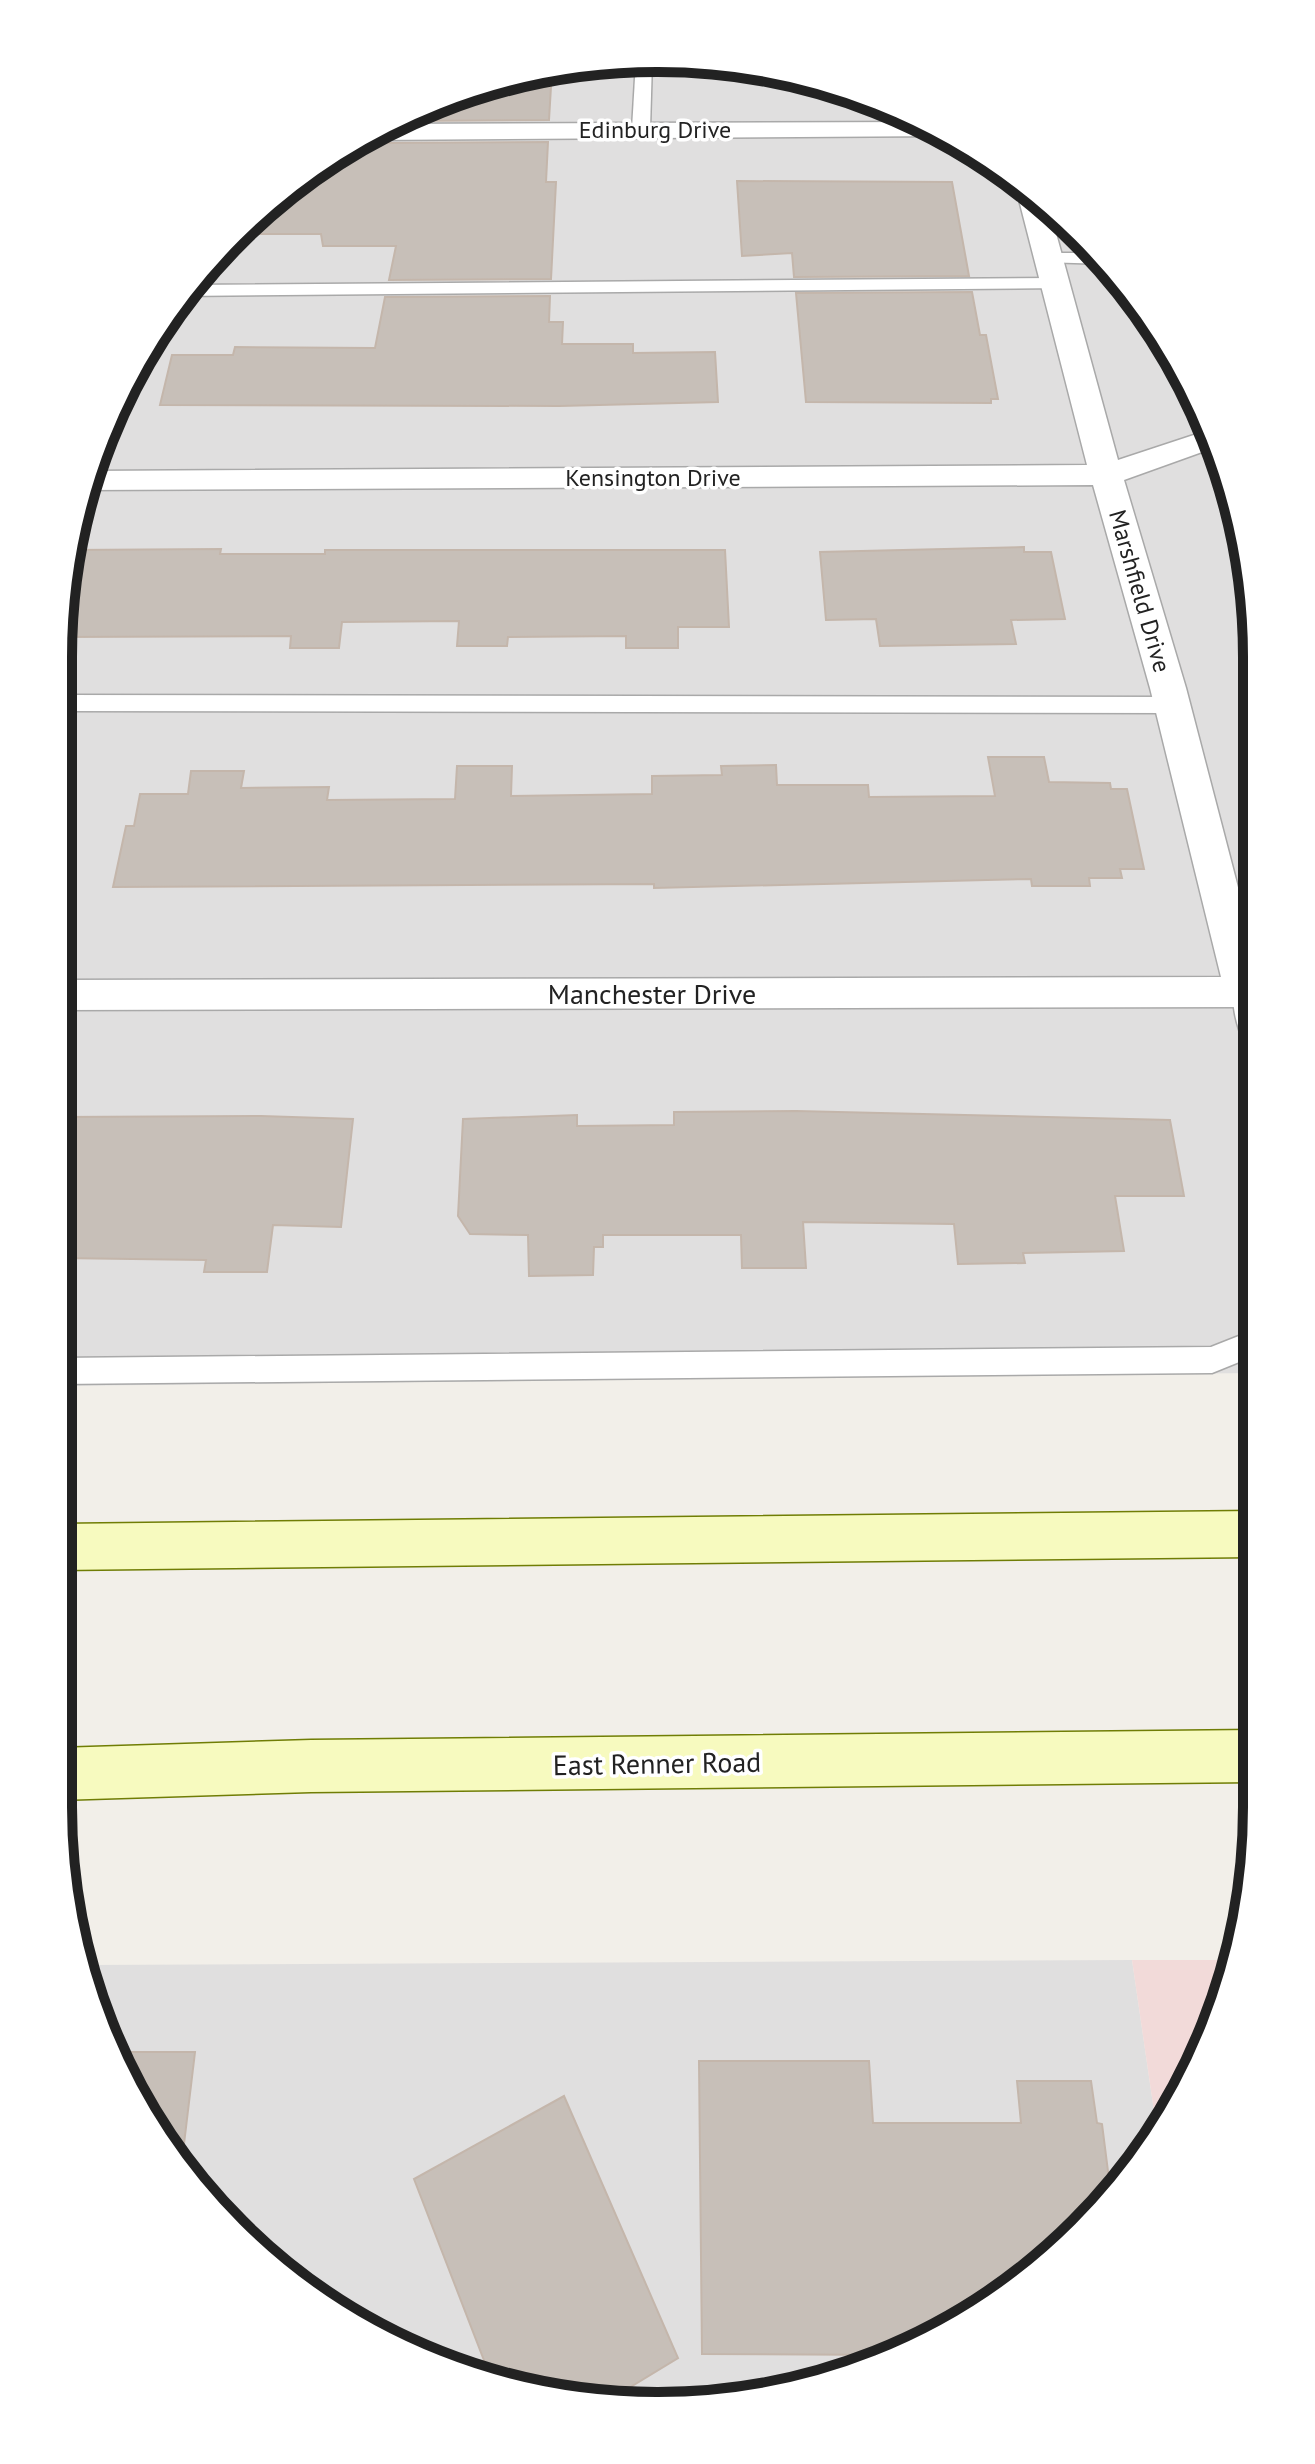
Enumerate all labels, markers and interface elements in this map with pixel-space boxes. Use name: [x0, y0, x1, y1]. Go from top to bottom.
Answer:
street label: Edinburg Drive: [579, 114, 731, 145]
street label: Kensington Drive: [565, 462, 741, 493]
street label: Marshfield Drive: [1102, 506, 1178, 676]
street label: Manchester Drive: [548, 975, 756, 1012]
street label: East Renner Road: [553, 1743, 761, 1783]

